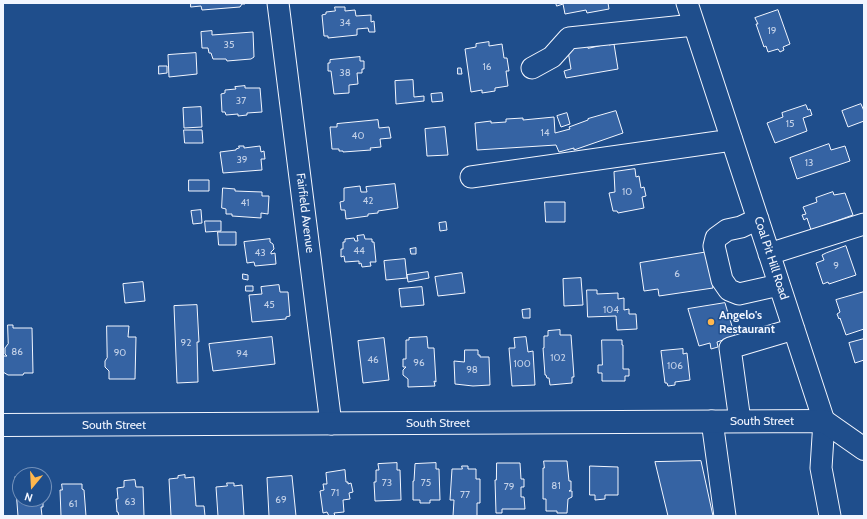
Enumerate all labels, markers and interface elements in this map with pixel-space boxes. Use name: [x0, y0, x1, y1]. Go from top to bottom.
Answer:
house number: 34: [339, 17, 351, 29]
house number: 19: [768, 25, 776, 37]
house number: 35: [224, 39, 234, 51]
house number: 16: [483, 61, 491, 73]
house number: 38: [339, 67, 351, 79]
house number: 37: [236, 95, 246, 107]
house number: 15: [786, 118, 794, 130]
house number: 14: [540, 127, 550, 139]
house number: 40: [352, 130, 364, 142]
house number: 39: [236, 154, 248, 166]
house number: 13: [805, 157, 813, 169]
street label: Fairfield Avenue: [293, 172, 317, 254]
house number: 10: [622, 186, 632, 198]
house number: 42: [362, 195, 374, 207]
house number: 41: [240, 197, 250, 209]
street label: Coal Pit Hill Road: [751, 215, 791, 301]
house number: 44: [353, 245, 365, 257]
house number: 43: [254, 247, 266, 259]
house number: 9: [833, 260, 839, 272]
house number: 6: [674, 268, 680, 280]
house number: 45: [263, 299, 275, 311]
house number: 104: [603, 304, 619, 316]
place label: Angelo's Restaurant: [719, 308, 775, 336]
marker: Angelo's Restaurant: [706, 317, 716, 327]
house number: 92: [181, 337, 191, 349]
house number: 86: [11, 346, 23, 358]
house number: 90: [114, 347, 126, 359]
house number: 94: [236, 348, 248, 360]
house number: 102: [550, 352, 566, 364]
house number: 46: [367, 354, 379, 366]
house number: 96: [413, 357, 425, 369]
house number: 100: [513, 358, 531, 370]
house number: 106: [667, 360, 683, 372]
house number: 98: [466, 364, 478, 376]
street label: South Street: [730, 414, 794, 428]
street label: South Street: [406, 416, 470, 430]
street label: South Street: [82, 418, 146, 432]
north arrow: [12, 467, 52, 507]
house number: 73: [382, 477, 392, 489]
house number: 75: [421, 477, 431, 489]
house number: 81: [551, 480, 561, 492]
house number: 79: [504, 481, 514, 493]
house number: 71: [331, 487, 339, 499]
house number: 77: [460, 489, 470, 501]
text: N: [23, 490, 34, 505]
house number: 69: [275, 494, 287, 506]
house number: 63: [124, 496, 136, 508]
house number: 61: [69, 498, 77, 510]

